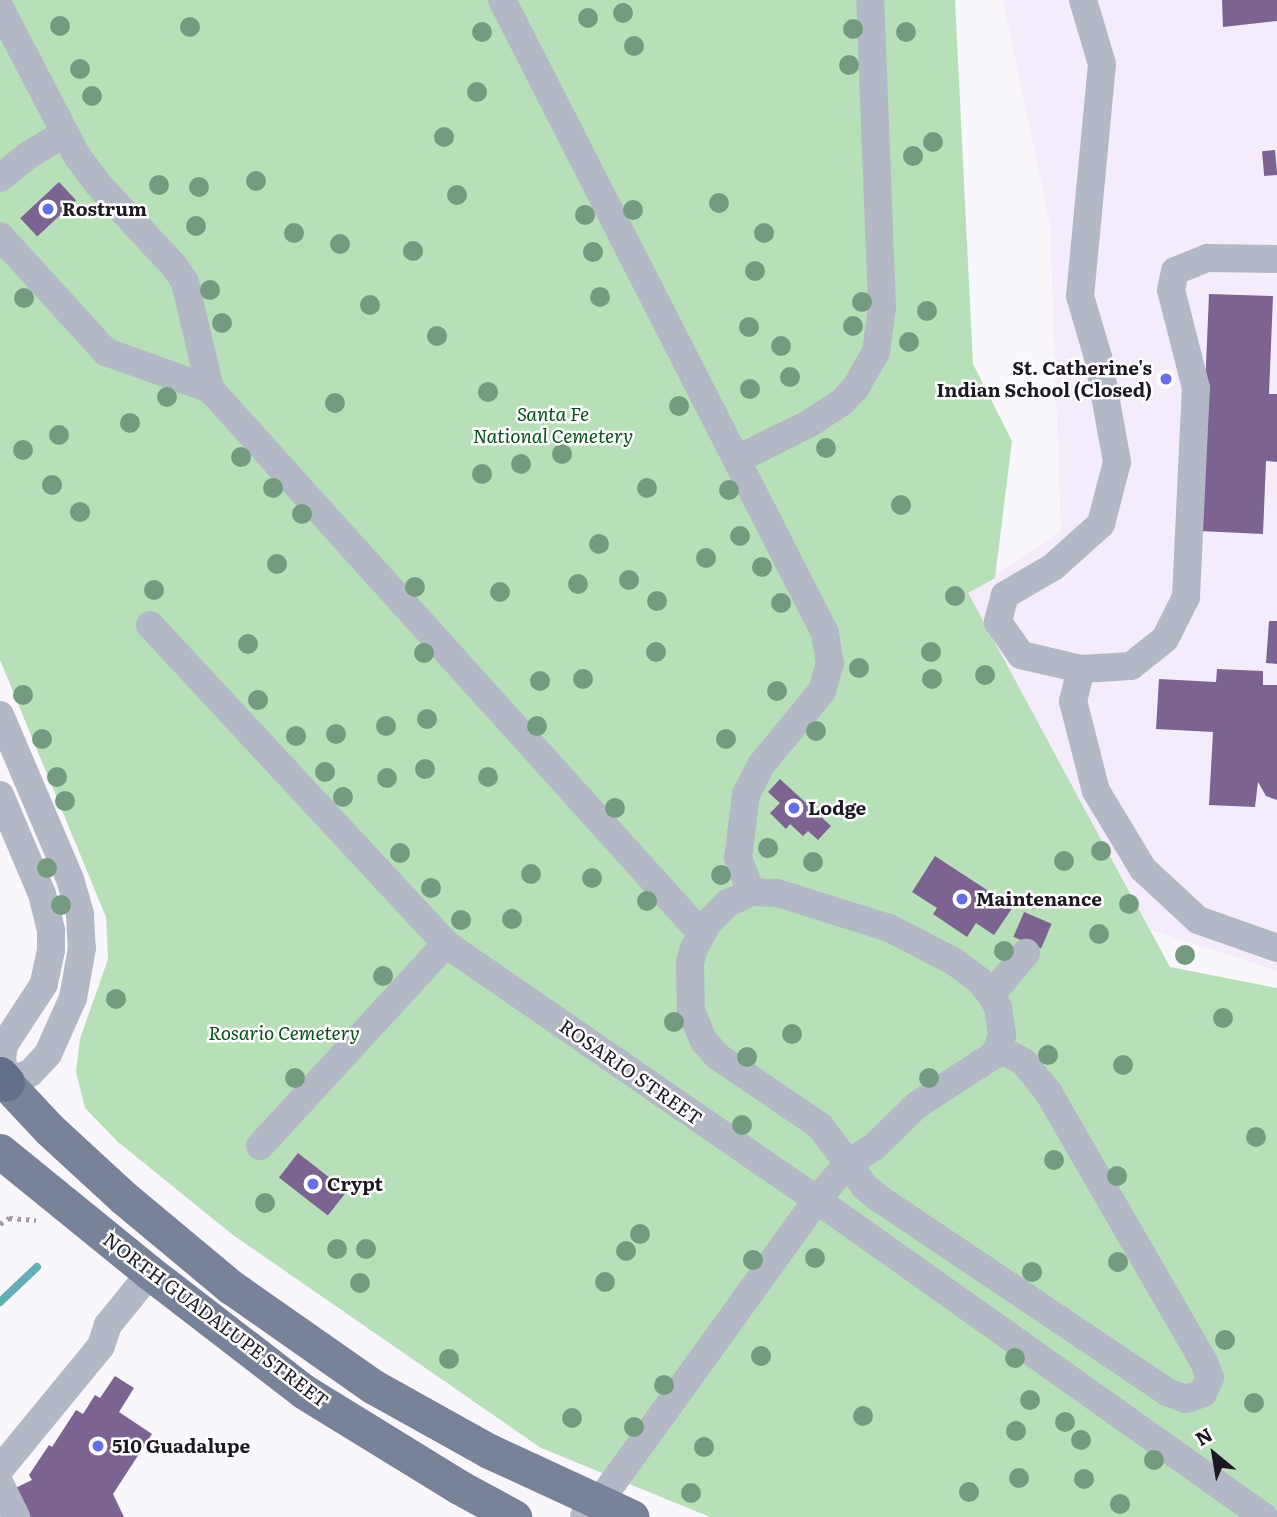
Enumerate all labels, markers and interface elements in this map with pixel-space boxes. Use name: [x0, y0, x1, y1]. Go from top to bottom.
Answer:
place label: Rostrum: [62, 198, 147, 220]
marker: Rostrum: [40, 201, 56, 217]
place label: St. Catherine's Indian School (Closed): [936, 357, 1152, 401]
marker: St. Catherine's Indian School (Closed): [1158, 371, 1174, 387]
park label: Santa Fe National Cemetery: [473, 403, 633, 447]
place label: Lodge: [808, 797, 866, 819]
marker: Lodge: [786, 800, 802, 816]
place label: Maintenance: [976, 888, 1102, 910]
marker: Maintenance: [954, 891, 970, 907]
street label: ROSARIO STREET: [555, 1014, 707, 1130]
park label: Rosario Cemetery: [208, 1022, 360, 1044]
place label: Crypt: [327, 1173, 383, 1195]
marker: Crypt: [305, 1176, 321, 1192]
street label: NORTH GUADALUPE STREET: [99, 1228, 333, 1412]
north arrow: [1179, 1419, 1249, 1489]
text: N: [1190, 1420, 1217, 1452]
place label: 510 Guadalupe: [112, 1435, 250, 1457]
marker: 510 Guadalupe: [90, 1438, 106, 1454]

